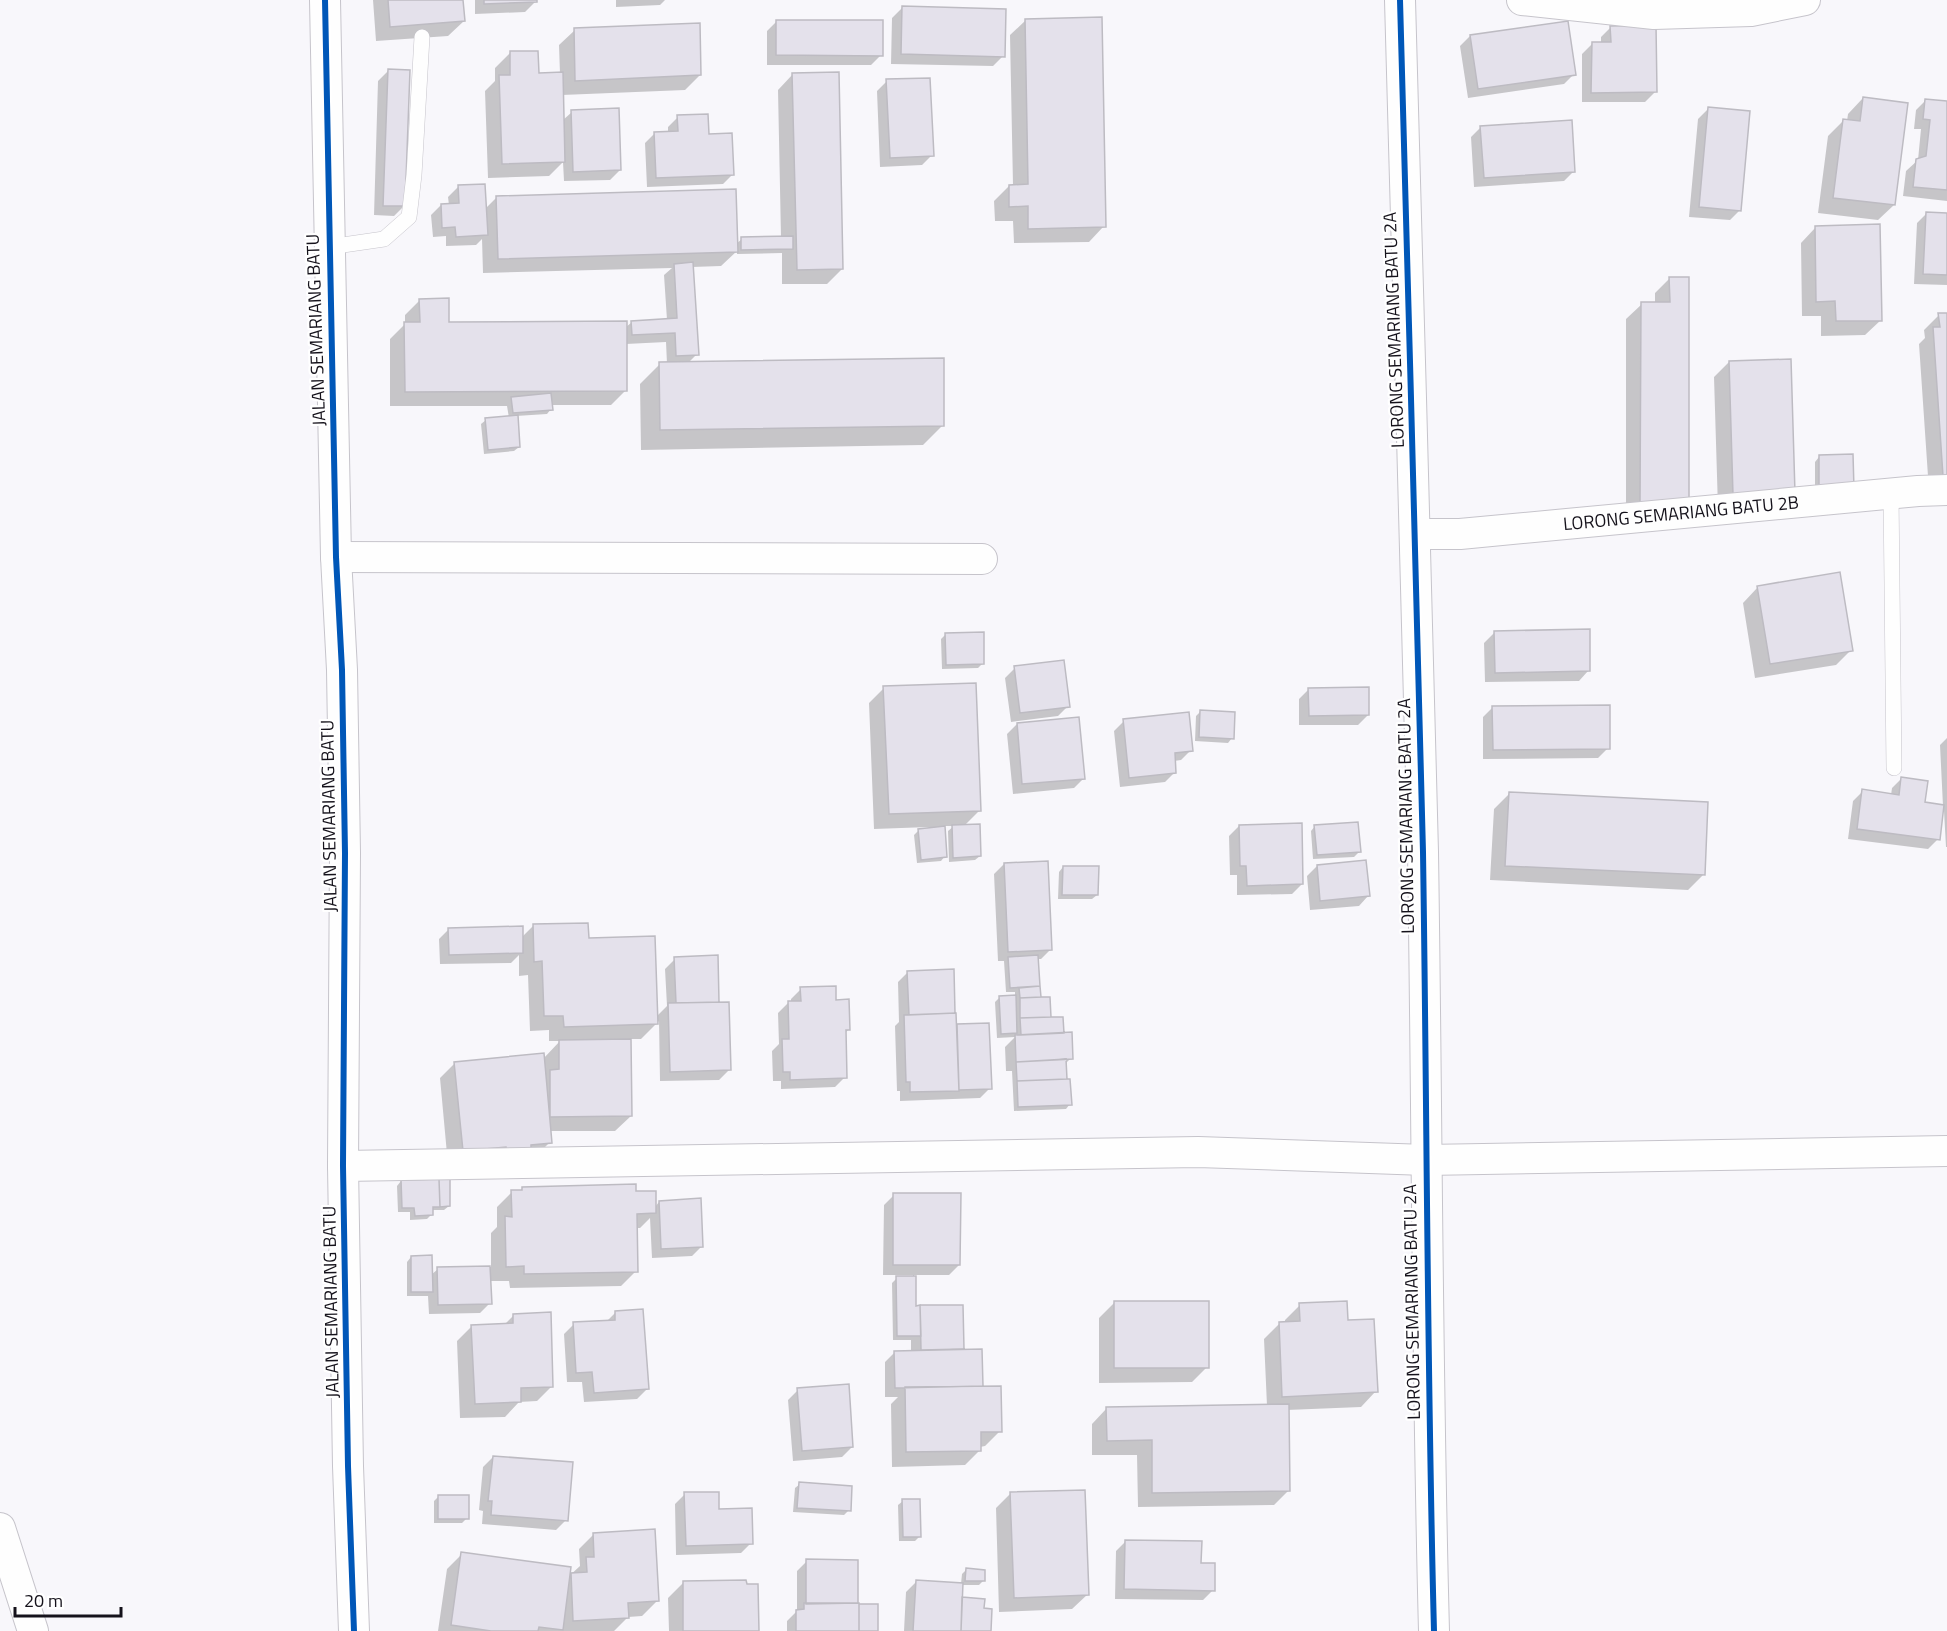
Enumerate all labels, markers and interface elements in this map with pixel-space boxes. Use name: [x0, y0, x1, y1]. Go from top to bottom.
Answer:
street label: LORONG SEMARIANG BATU 2A: [1376, 211, 1411, 448]
street label: JALAN SEMARIANG BATU: [299, 233, 332, 427]
street label: LORONG SEMARIANG BATU 2B: [1562, 488, 1800, 537]
street label: LORONG SEMARIANG BATU 2A: [1390, 698, 1421, 934]
street label: JALAN SEMARIANG BATU: [313, 720, 344, 912]
street label: LORONG SEMARIANG BATU 2A: [1396, 1184, 1427, 1420]
street label: JALAN SEMARIANG BATU: [315, 1206, 346, 1398]
scale bar: [15, 1580, 122, 1618]
text: 20 m: [24, 1587, 63, 1614]

